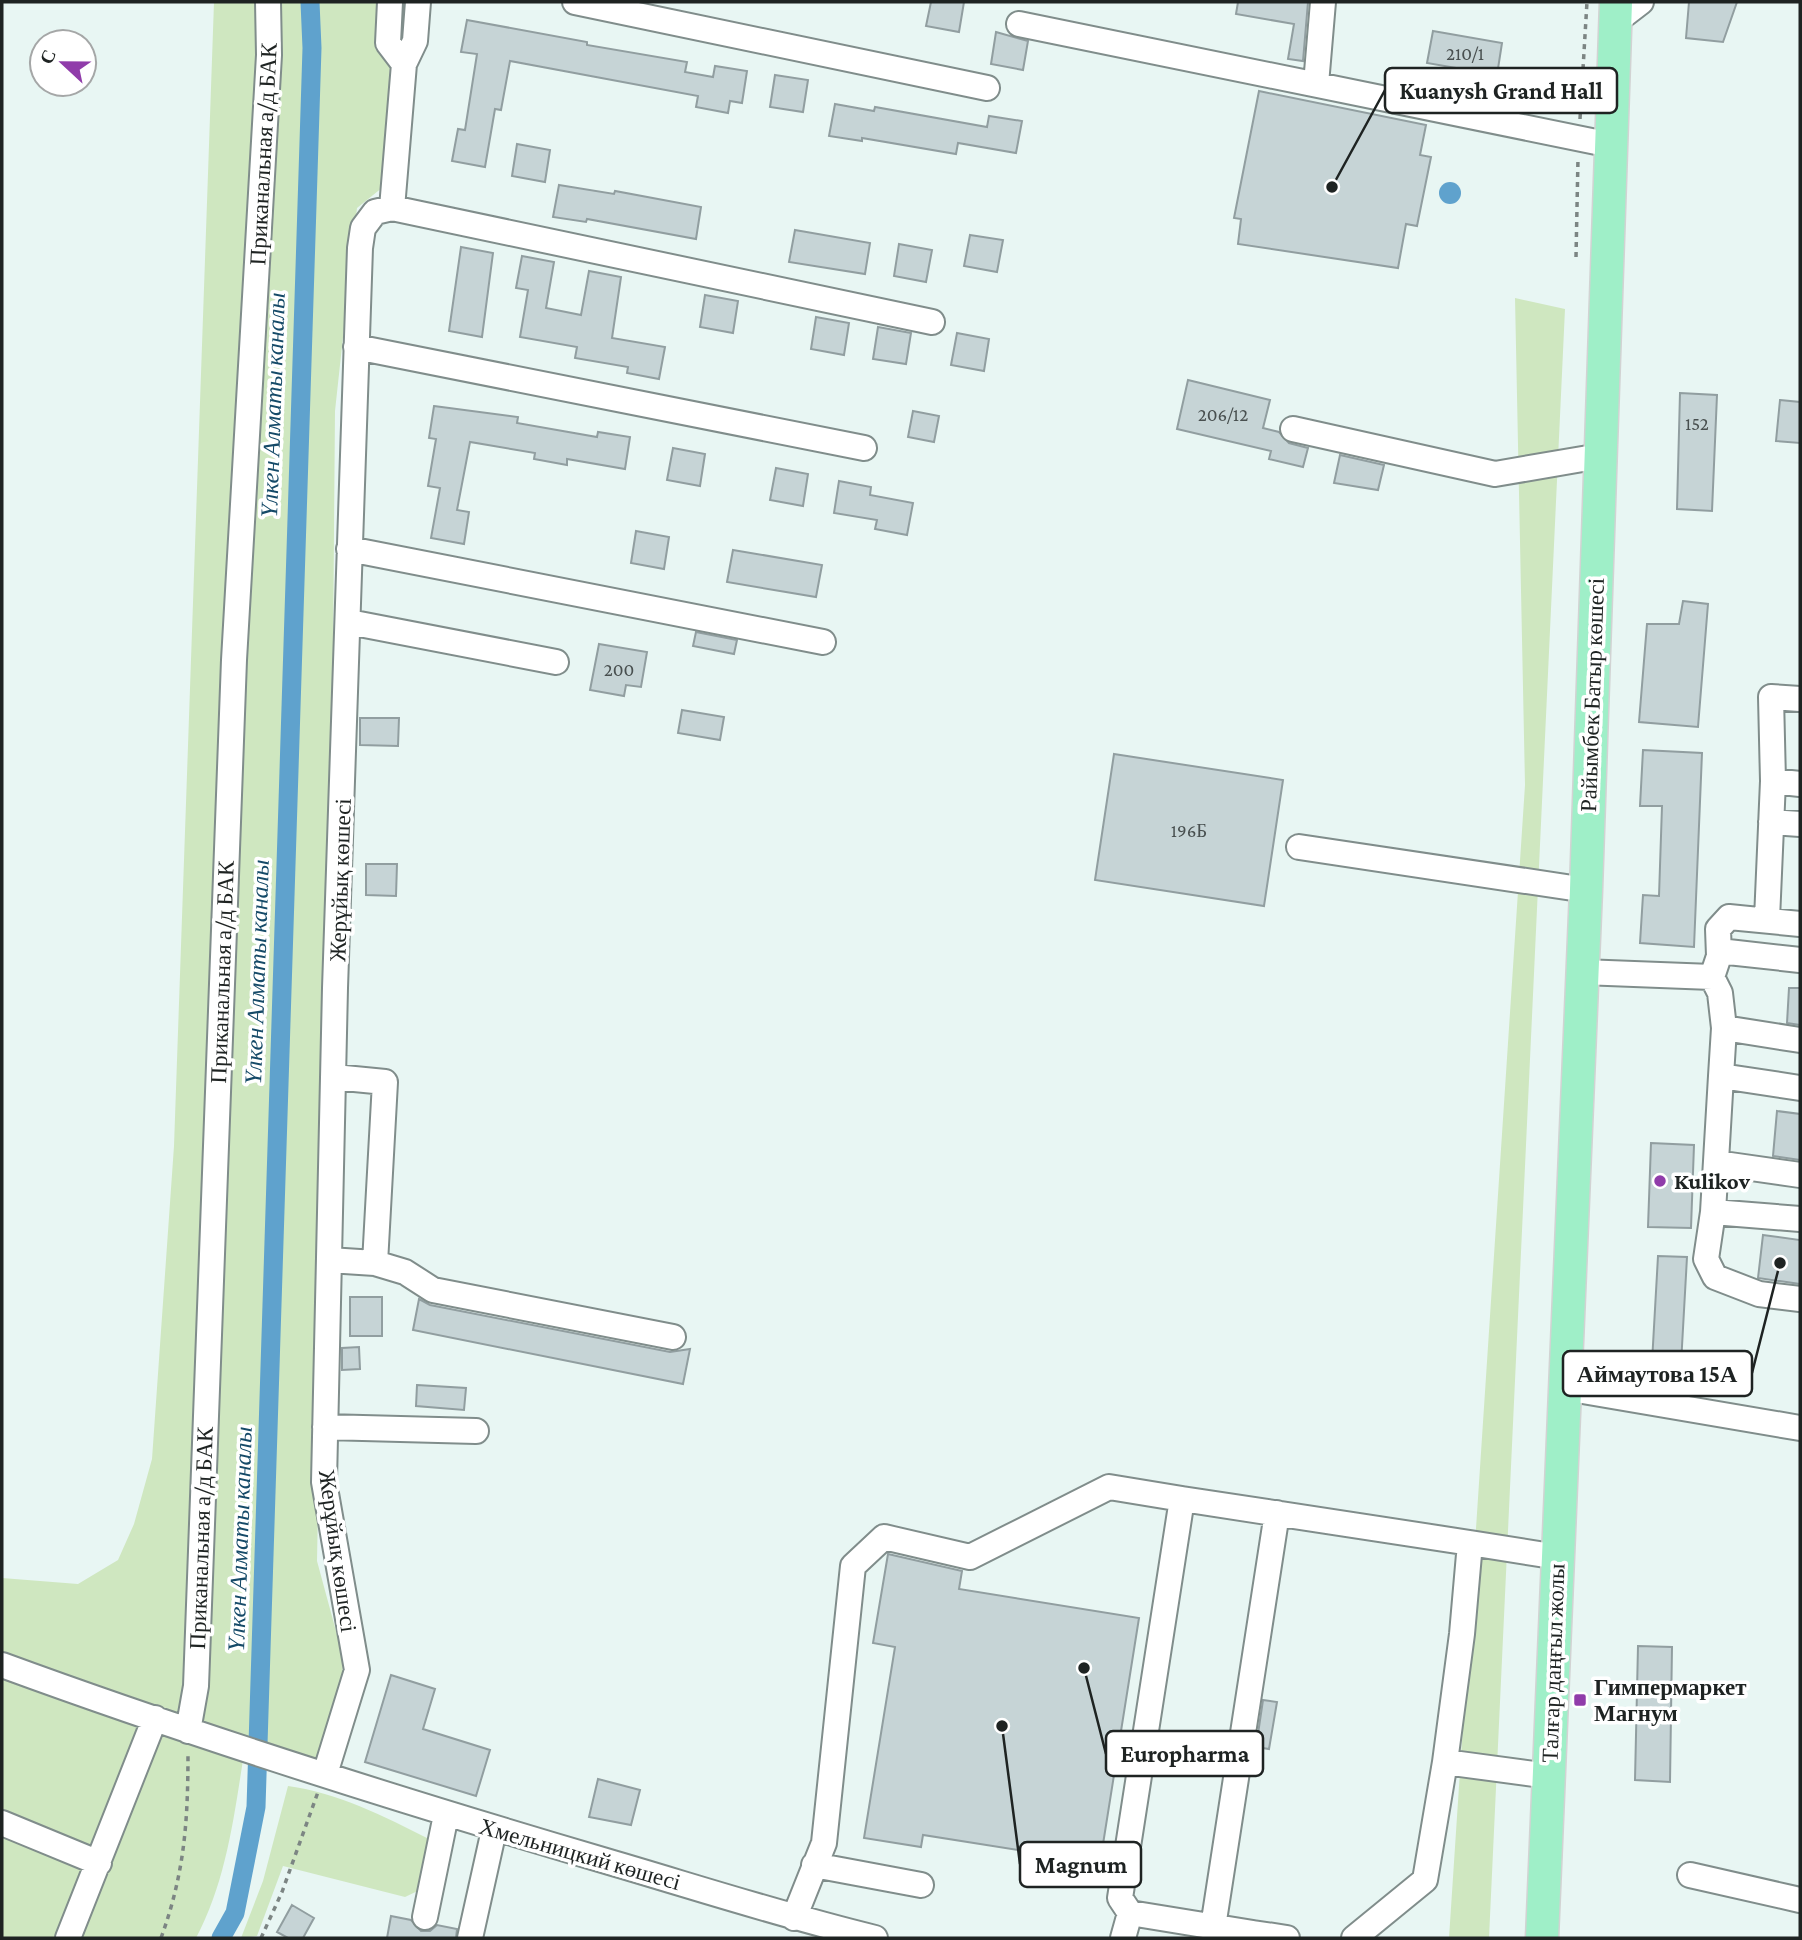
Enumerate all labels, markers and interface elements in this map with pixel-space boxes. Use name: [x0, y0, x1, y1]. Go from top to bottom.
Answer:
north arrow: [28, 28, 98, 98]
street label: Приканальная а/д БАК: [244, 41, 282, 266]
house number: 210/1: [1446, 43, 1484, 64]
text: С: [35, 47, 60, 67]
callout: Kuanysh Grand Hall: [1385, 68, 1617, 113]
text: Kuanysh Grand Hall: [1399, 77, 1603, 104]
water label: Үлкен Алматы каналы: [255, 292, 290, 518]
house number: 206/12: [1198, 404, 1248, 425]
house number: 152: [1685, 413, 1709, 434]
street label: Райымбек Батыр көшесі: [1575, 577, 1609, 813]
house number: 200: [604, 659, 634, 680]
street label: Жерұйық көшесі: [324, 798, 356, 962]
house number: 196Б: [1171, 820, 1207, 841]
water label: Үлкен Алматы каналы: [239, 859, 274, 1085]
street label: Приканальная а/д БАК: [205, 860, 239, 1084]
place label: Kulikov: [1674, 1168, 1751, 1194]
marker: Kulikov: [1652, 1173, 1668, 1189]
callout: Аймаутова 15А: [1563, 1351, 1752, 1396]
text: Аймаутова 15А: [1577, 1360, 1738, 1387]
street label: Приканальная а/д БАК: [184, 1426, 218, 1650]
water label: Үлкен Алматы каналы: [222, 1426, 257, 1652]
street label: Жерұйық көшесі: [314, 1468, 362, 1634]
street label: Талғар даңғыл жолы: [1537, 1563, 1569, 1763]
place label: Гимпермаркет Магнум: [1594, 1674, 1747, 1726]
marker: Гимпермаркет Магнум: [1572, 1692, 1588, 1708]
callout: Europharma: [1106, 1731, 1263, 1776]
text: Europharma: [1121, 1740, 1250, 1767]
street label: Хмельницкий көшесі: [476, 1813, 684, 1895]
callout: Magnum: [1020, 1842, 1141, 1887]
text: Magnum: [1035, 1851, 1128, 1878]

